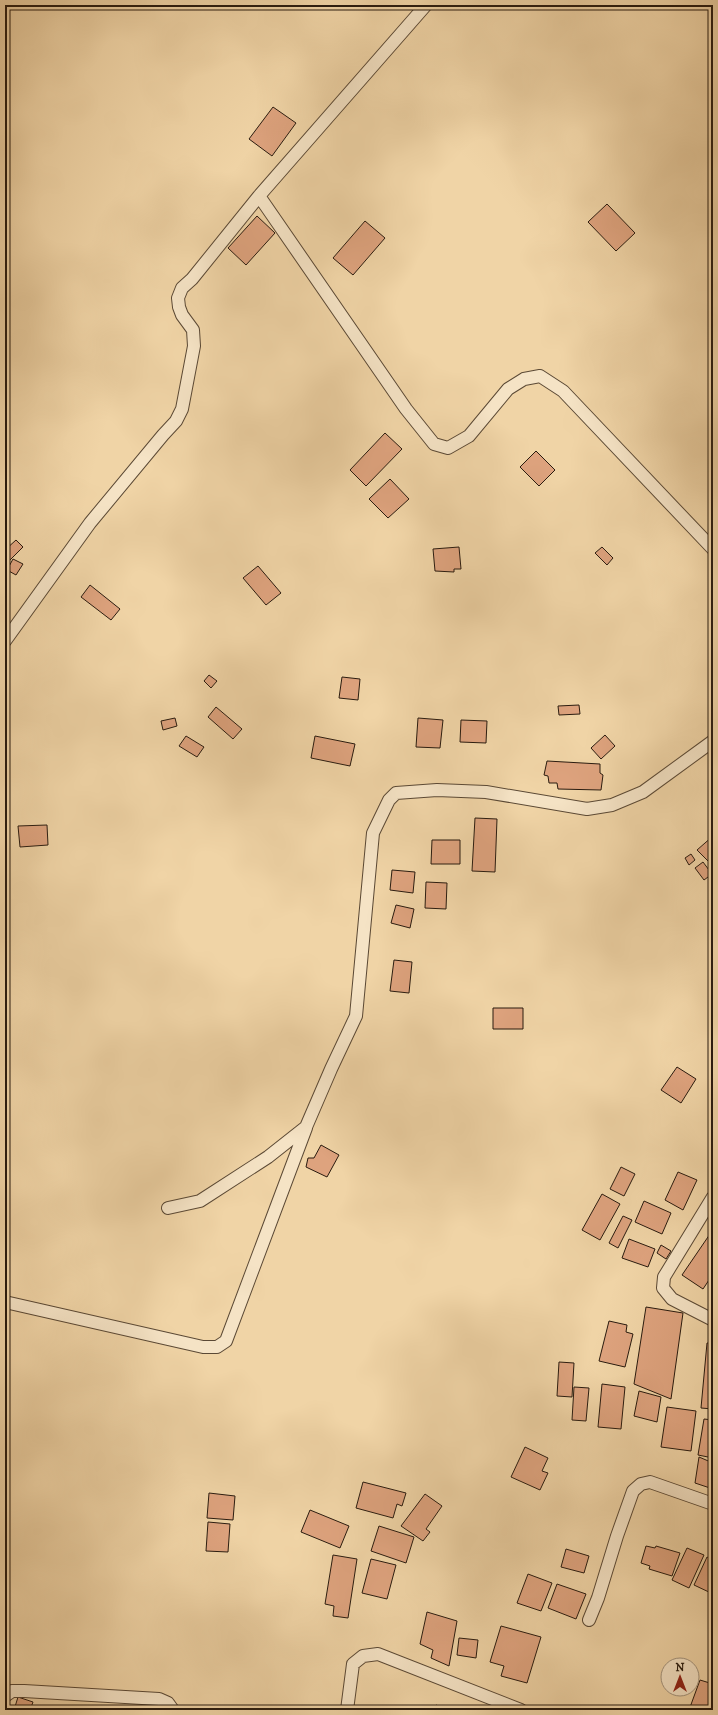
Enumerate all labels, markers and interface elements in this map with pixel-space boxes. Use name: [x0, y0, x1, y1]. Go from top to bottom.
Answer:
north arrow: [660, 1657, 700, 1697]
text: N: [675, 1661, 685, 1675]

